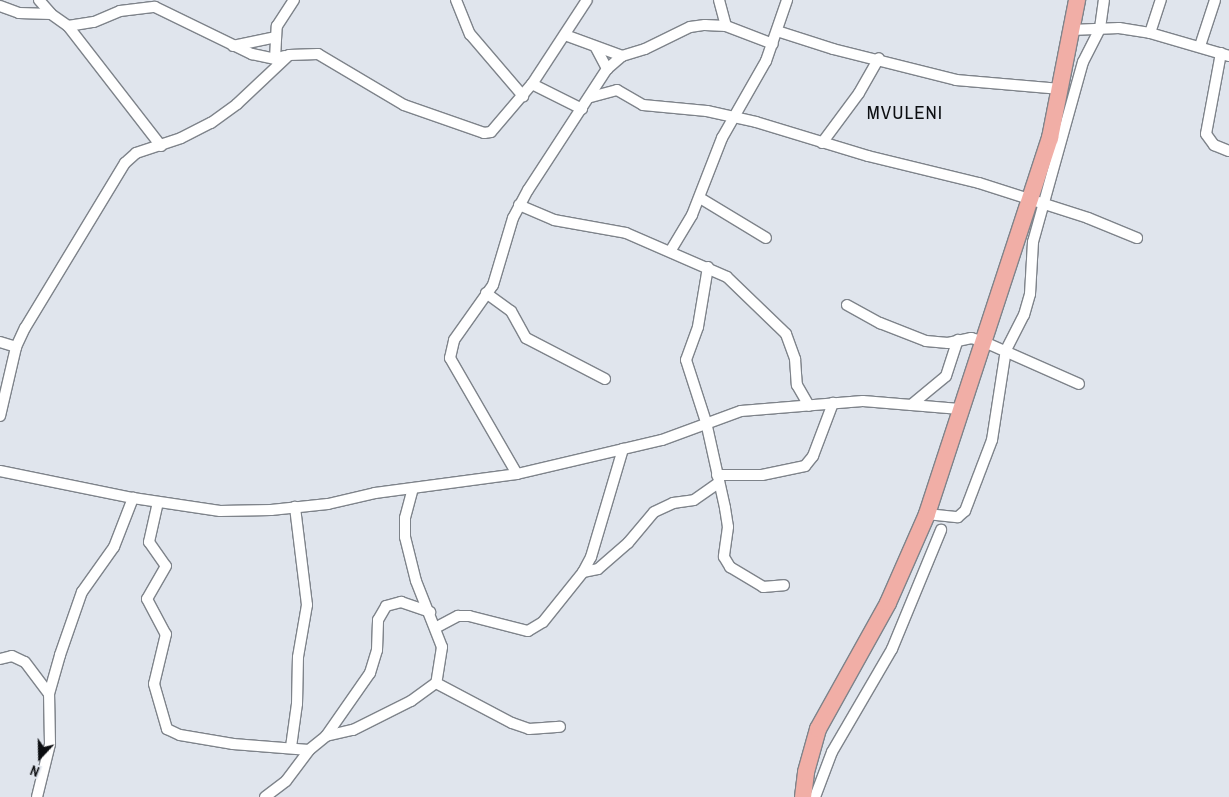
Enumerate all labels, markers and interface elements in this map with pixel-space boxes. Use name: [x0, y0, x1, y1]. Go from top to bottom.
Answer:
district label: MVULENI: [866, 102, 944, 124]
north arrow: [15, 732, 65, 782]
text: N: [28, 761, 42, 781]

